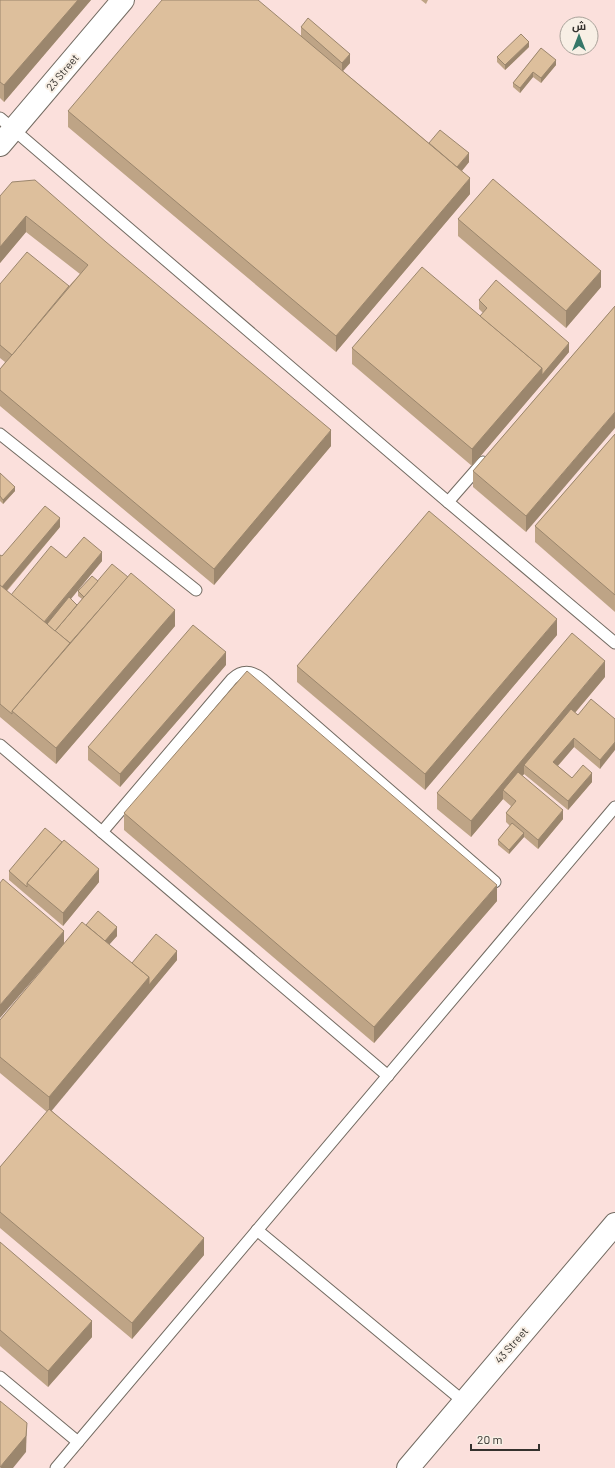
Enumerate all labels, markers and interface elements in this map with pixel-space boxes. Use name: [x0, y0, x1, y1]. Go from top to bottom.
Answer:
north arrow: [559, 16, 599, 56]
text: ش: [572, 19, 586, 33]
street label: 23 Street: [43, 51, 81, 93]
street label: 43 Street: [492, 1324, 530, 1366]
scale bar: [471, 1426, 539, 1452]
text: 20 m: [477, 1432, 503, 1446]

